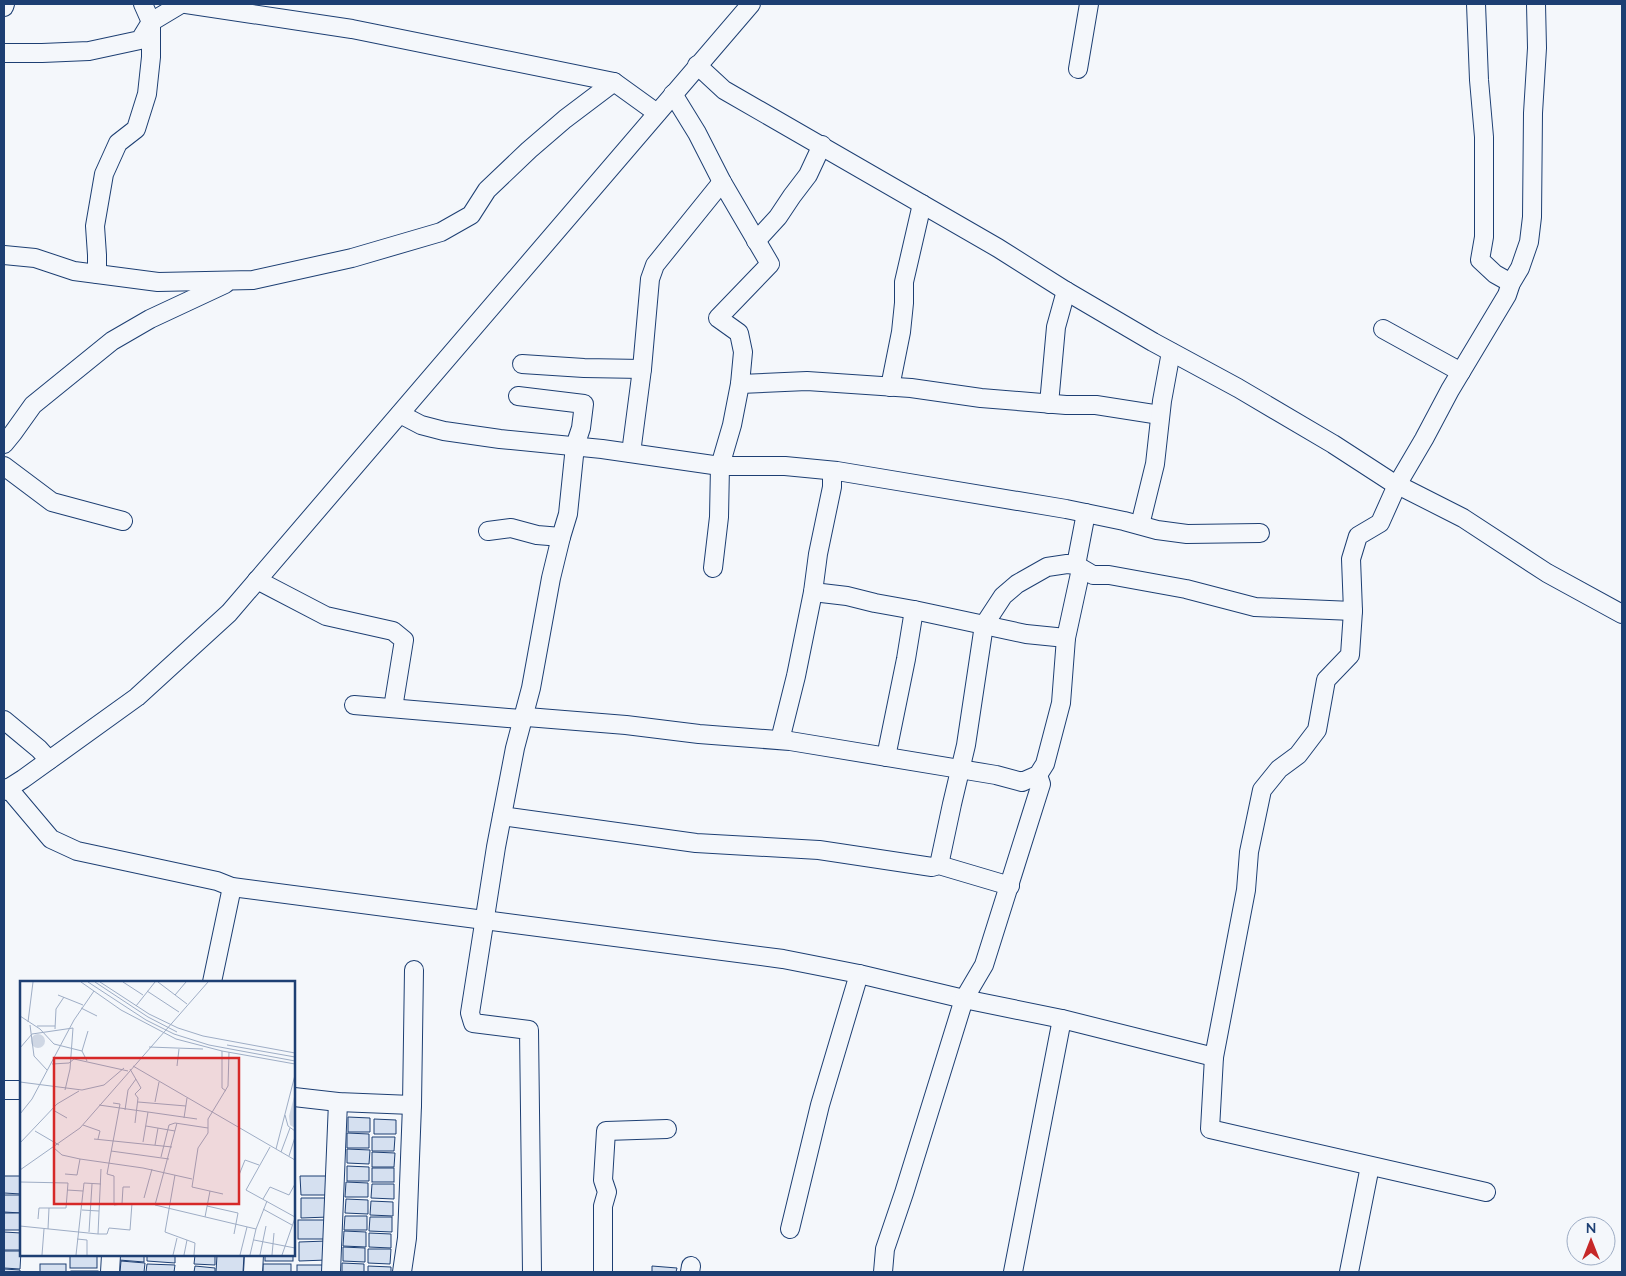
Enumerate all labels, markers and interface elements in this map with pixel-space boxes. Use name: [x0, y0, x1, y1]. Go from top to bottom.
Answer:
inset map: [20, 981, 295, 1256]
north arrow: [1566, 1216, 1616, 1266]
text: N: [1586, 1219, 1596, 1237]

